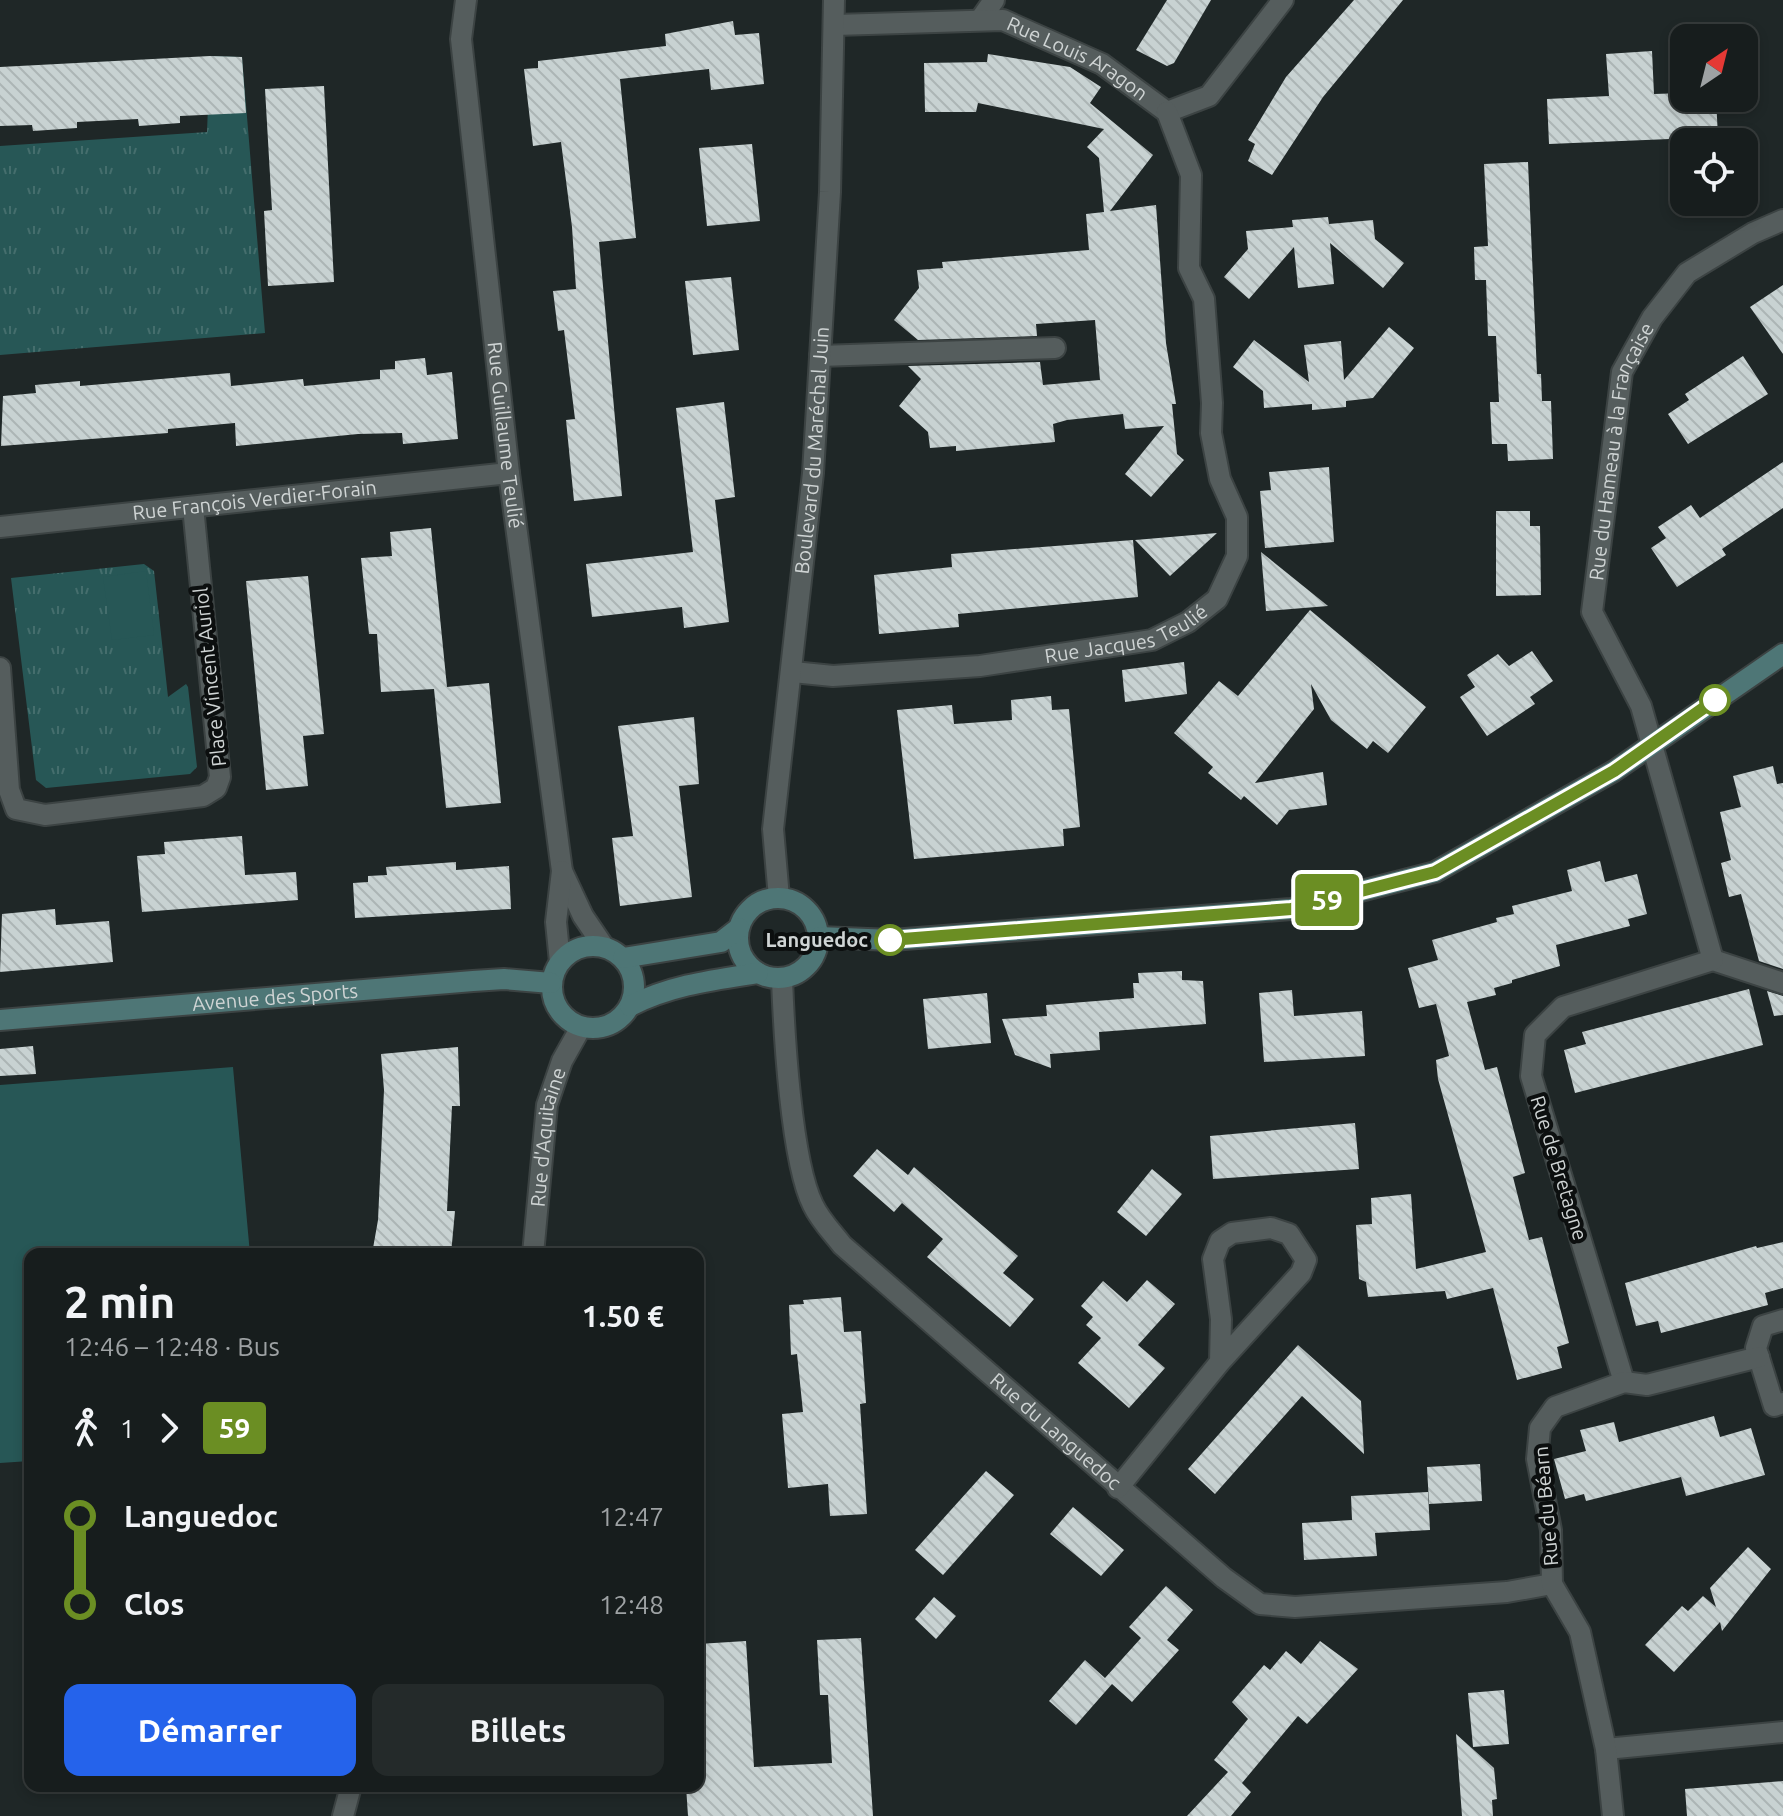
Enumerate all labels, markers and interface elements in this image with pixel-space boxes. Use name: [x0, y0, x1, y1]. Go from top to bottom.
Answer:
street label: Rue Louis Aragon: [1004, 11, 1152, 105]
north arrow: [1670, 24, 1758, 112]
map controls: [1670, 24, 1758, 216]
button: locate: [1670, 128, 1758, 216]
street label: Rue du Hameau à la Française: [1584, 318, 1658, 582]
street label: Boulevard du Maréchal Juin: [790, 326, 833, 575]
street label: Rue Guillaume Teulié: [484, 340, 528, 530]
street label: Rue François Verdier-Forain: [131, 475, 378, 524]
street label: Place Vincent Auriol: [189, 586, 230, 768]
street label: Rue Jacques Teulié: [1043, 599, 1212, 667]
unlabelled marker: [1700, 685, 1730, 715]
line badge: 59: [1291, 874, 1363, 926]
text: 59: [1311, 884, 1343, 915]
marker: Languedoc: [875, 925, 905, 955]
place label: Languedoc: [765, 928, 868, 951]
street label: Avenue des Sports: [191, 979, 359, 1015]
street label: Rue d'Aquitaine: [525, 1064, 570, 1208]
street label: Rue de Bretagne: [1527, 1093, 1592, 1243]
text: 2 min: [64, 1277, 175, 1326]
text: 1.50 €: [582, 1299, 664, 1333]
text: 12:46 – 12:48 · Bus: [64, 1332, 280, 1361]
street label: Rue du Languedoc: [986, 1368, 1126, 1494]
icon: walk: [64, 1406, 108, 1450]
icon: forward: [147, 1406, 191, 1450]
text: 59: [219, 1412, 250, 1443]
text: 1: [120, 1414, 135, 1443]
street label: Rue du Béarn: [1529, 1445, 1562, 1567]
text: Languedoc: [124, 1499, 278, 1533]
text: 12:47: [599, 1502, 664, 1531]
text: Clos: [124, 1587, 184, 1621]
text: 12:48: [599, 1590, 664, 1619]
button: Démarrer: [64, 1684, 356, 1776]
button: Billets: [372, 1684, 664, 1776]

